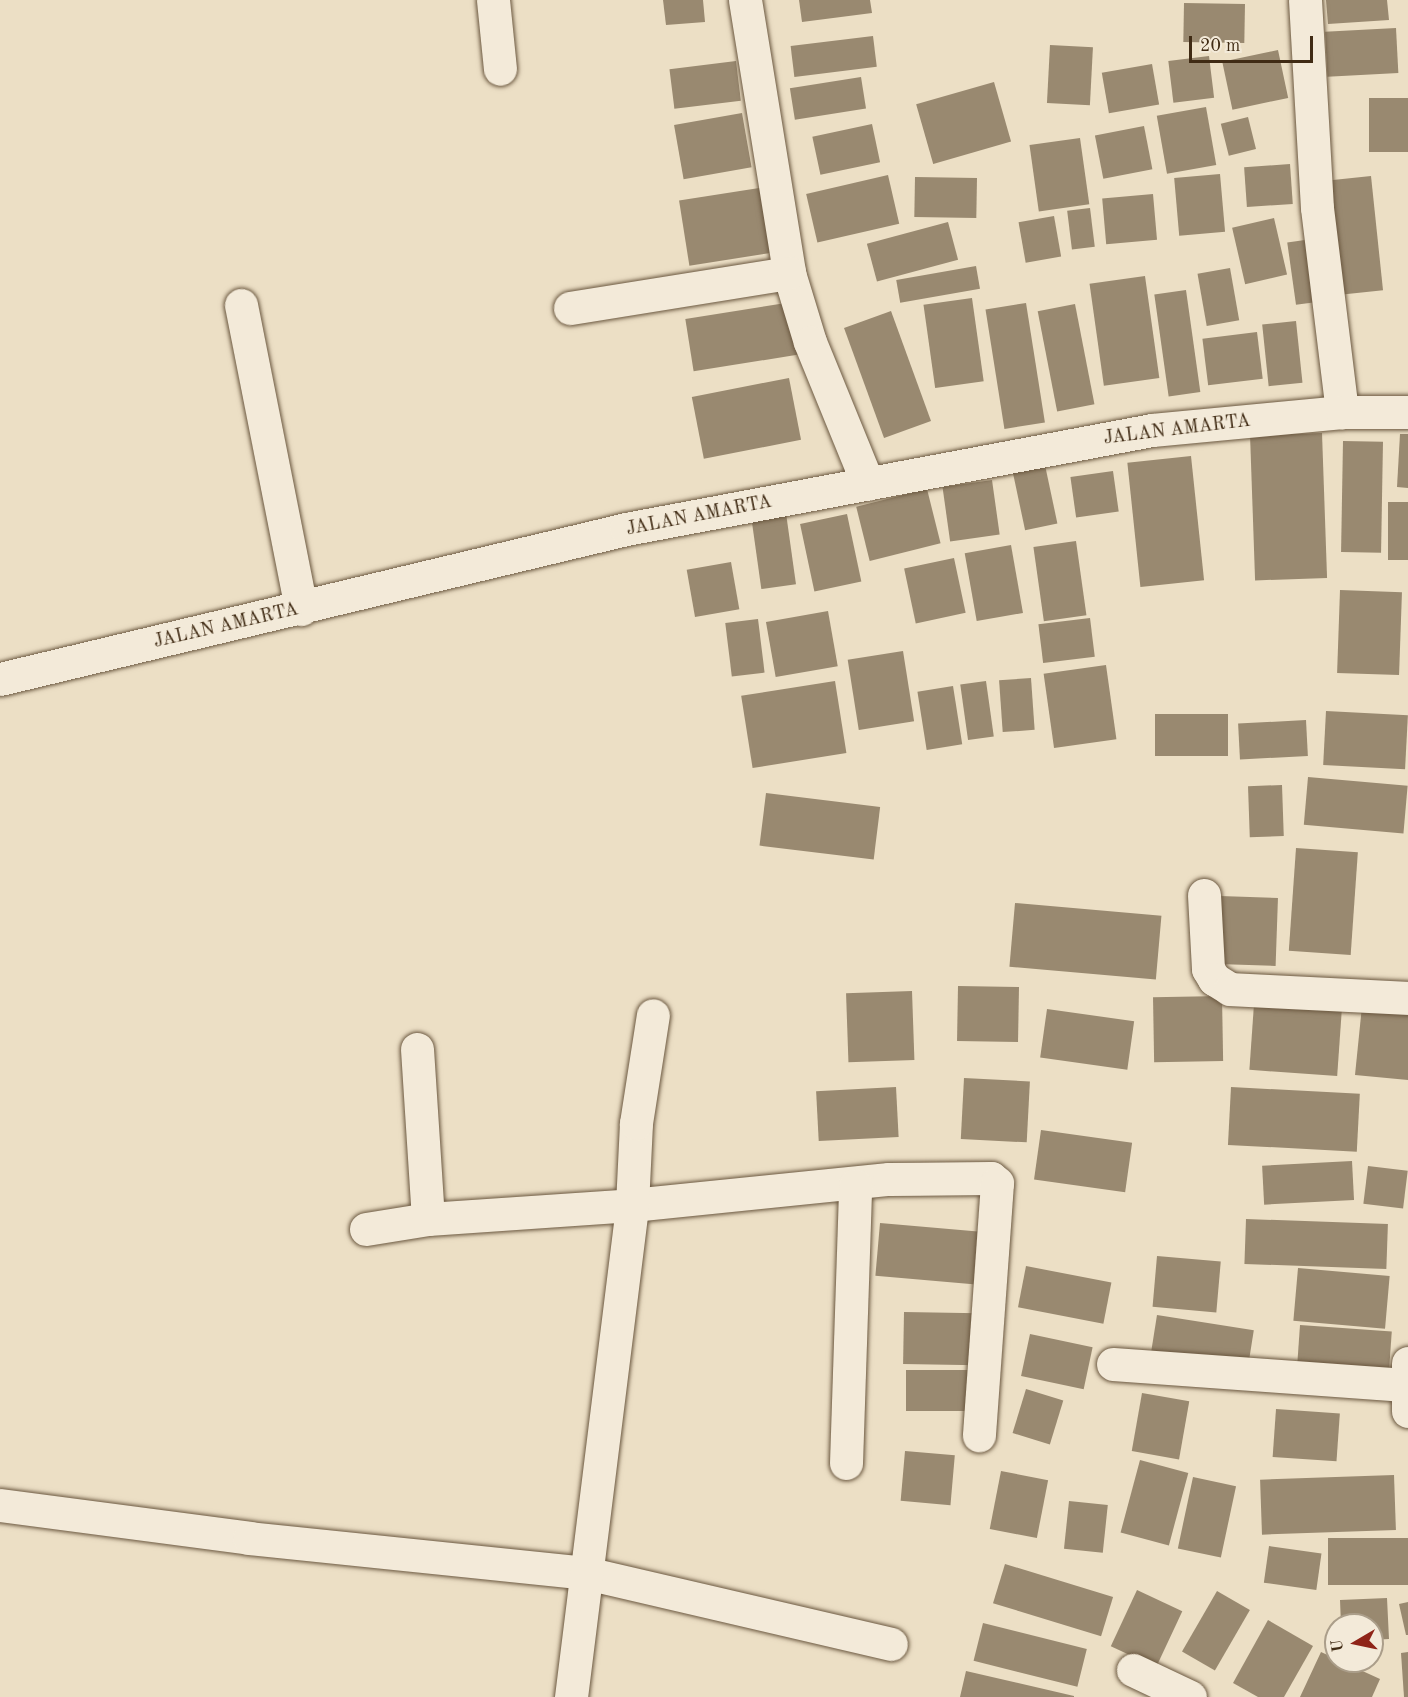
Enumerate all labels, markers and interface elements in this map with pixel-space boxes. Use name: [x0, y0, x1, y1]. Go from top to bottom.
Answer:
scale bar: [1192, 24, 1316, 62]
text: 20 m: [1200, 37, 1240, 55]
street label: JALAN AMARTA: [1102, 410, 1252, 450]
street label: JALAN AMARTA: [624, 491, 774, 541]
street label: JALAN AMARTA: [152, 599, 300, 653]
north arrow: [1324, 1613, 1384, 1673]
text: U: [1329, 1638, 1347, 1653]

